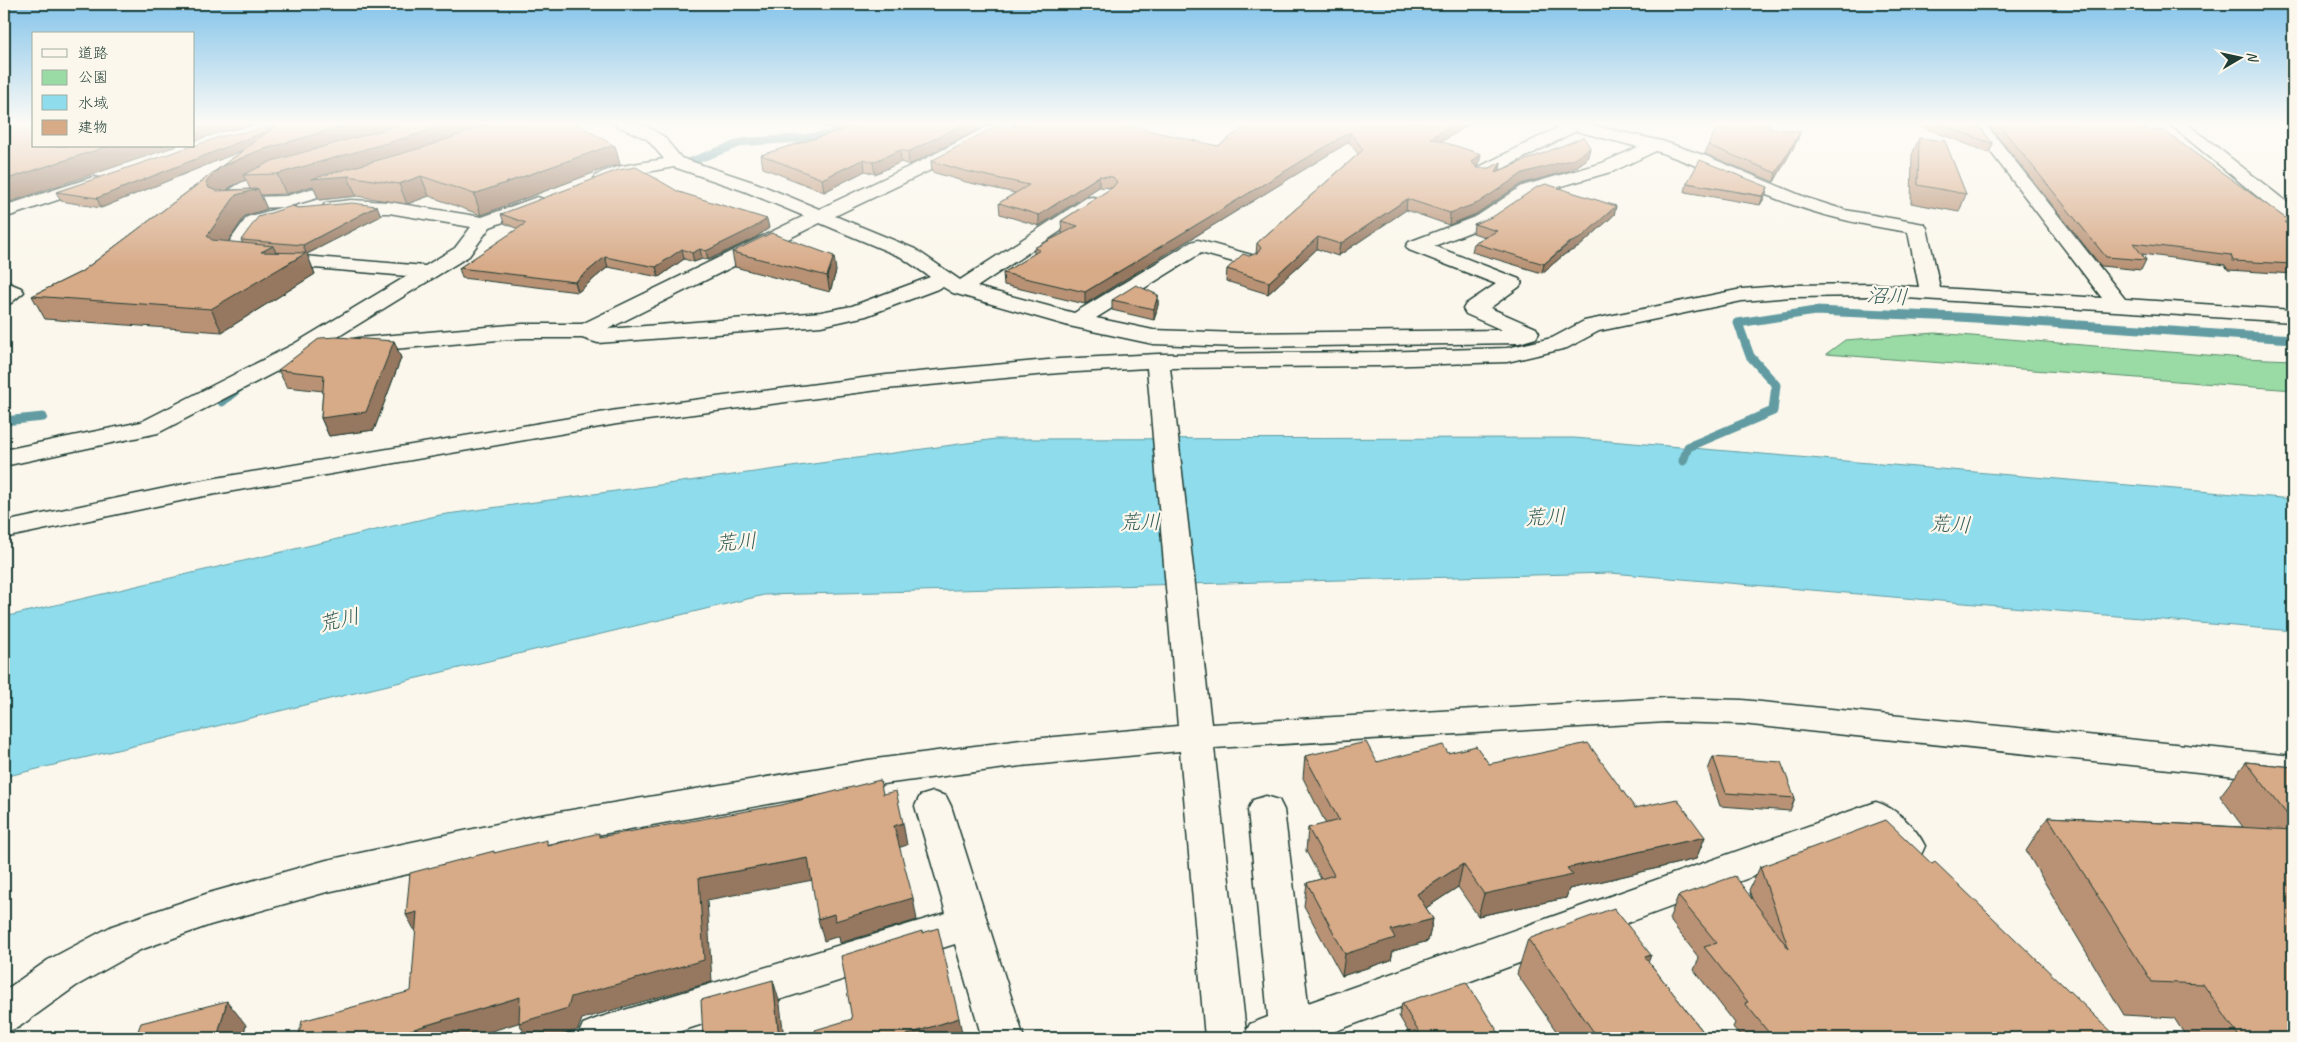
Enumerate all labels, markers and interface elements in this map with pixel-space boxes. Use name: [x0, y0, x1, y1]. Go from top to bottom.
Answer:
legend: [32, 32, 195, 148]
north arrow: [2214, 32, 2264, 82]
text: 道路: [78, 44, 108, 63]
text: N: [2243, 50, 2262, 64]
text: 公園: [78, 68, 108, 87]
text: 水域: [78, 94, 108, 113]
text: 建物: [78, 118, 108, 137]
water label: 沼川: [1865, 282, 1909, 310]
water label: 荒川: [1524, 503, 1566, 531]
water label: 荒川: [1119, 509, 1161, 535]
water label: 荒川: [1928, 510, 1972, 538]
water label: 荒川: [714, 527, 758, 557]
water label: 荒川: [316, 603, 362, 637]

